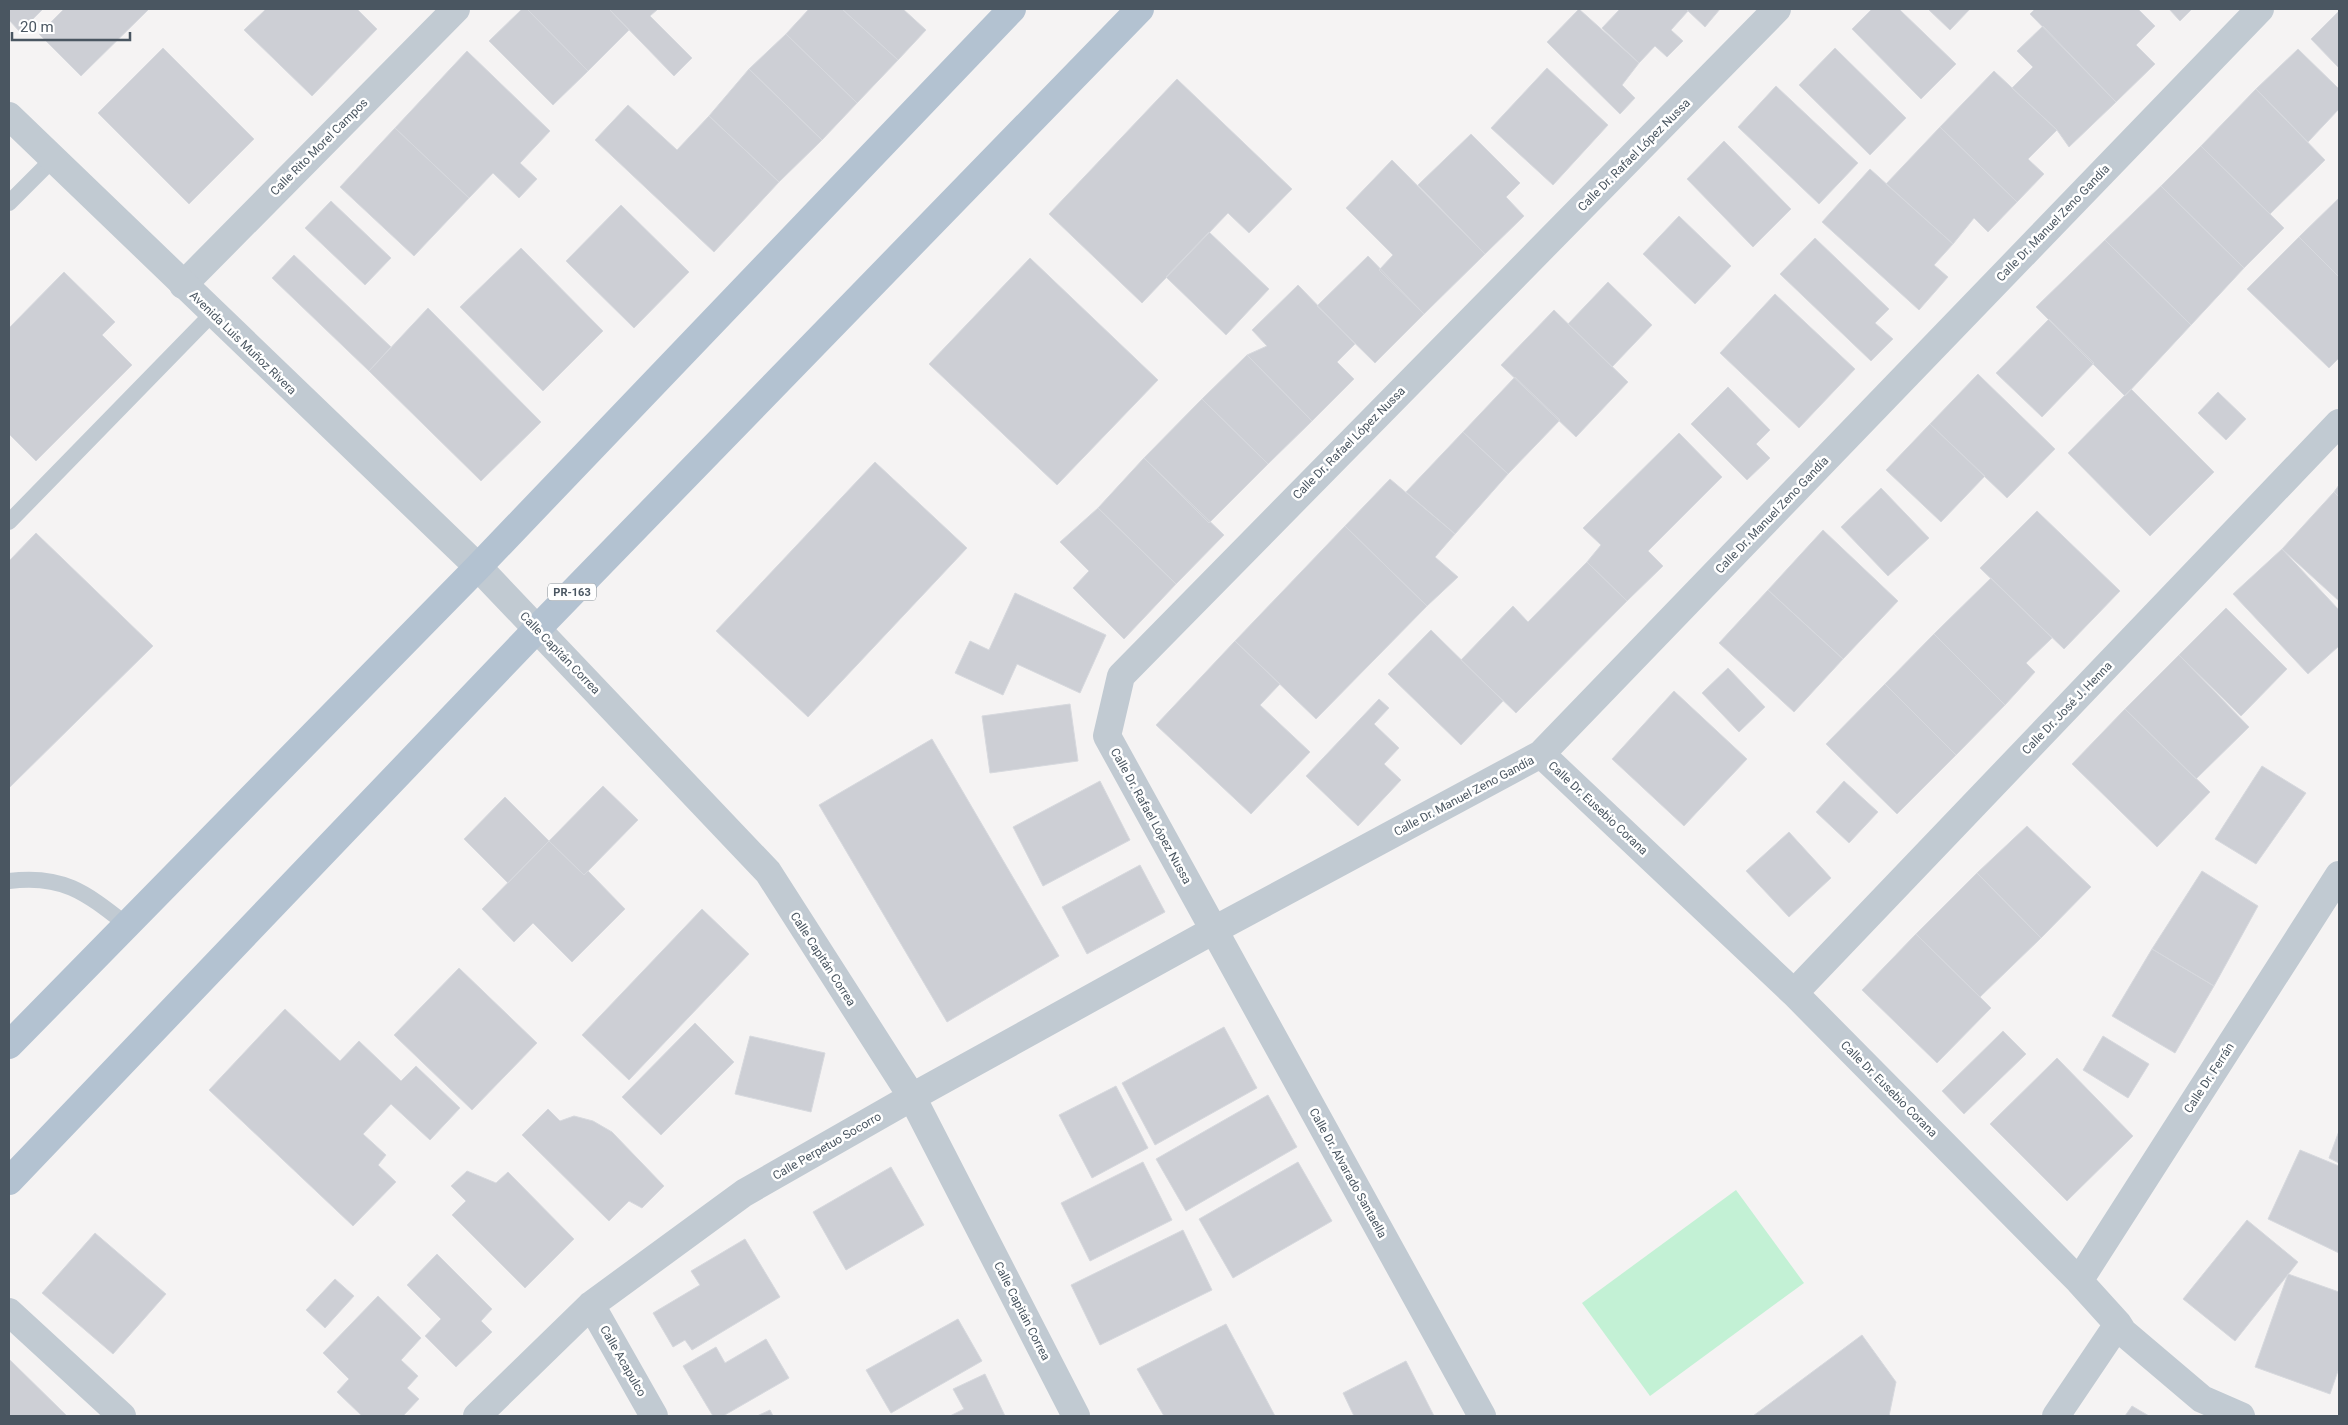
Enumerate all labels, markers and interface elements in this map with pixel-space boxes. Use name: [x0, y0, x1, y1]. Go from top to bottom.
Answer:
scale bar: [12, 10, 130, 42]
text: 20 m: [20, 18, 54, 36]
street label: Calle Rito Morel Campos: [268, 96, 370, 198]
street label: Calle Dr. Rafael López Nussa: [1575, 96, 1693, 214]
street label: Calle Dr. Manuel Zeno Gandía: [1993, 162, 2113, 284]
street label: Avenida Luis Muñoz Rivera: [187, 288, 299, 398]
street label: Calle Dr. Rafael López Nussa: [1290, 384, 1408, 502]
street label: Calle Dr. Manuel Zeno Gandía: [1712, 454, 1832, 576]
road number: PR-163: [548, 584, 596, 600]
street label: Calle Capitán Correa: [517, 609, 603, 697]
street label: Calle Dr. José J. Henna: [2019, 659, 2115, 757]
street label: Calle Dr. Rafael López Nussa: [1108, 746, 1194, 886]
street label: Calle Dr. Manuel Zeno Gandía: [1391, 753, 1537, 839]
street label: Calle Dr. Eusebio Corana: [1546, 758, 1650, 858]
street label: Calle Capitán Correa: [787, 909, 859, 1009]
street label: Calle Dr. Eusebio Corana: [1838, 1038, 1940, 1140]
street label: Calle Dr. Ferrán: [2181, 1040, 2237, 1116]
street label: Calle Dr. Alvarado Santaella: [1306, 1106, 1390, 1240]
street label: Calle Perpetuo Socorro: [770, 1109, 884, 1183]
street label: Calle Capitán Correa: [991, 1259, 1053, 1363]
street label: Calle Acapulco: [597, 1323, 649, 1399]

